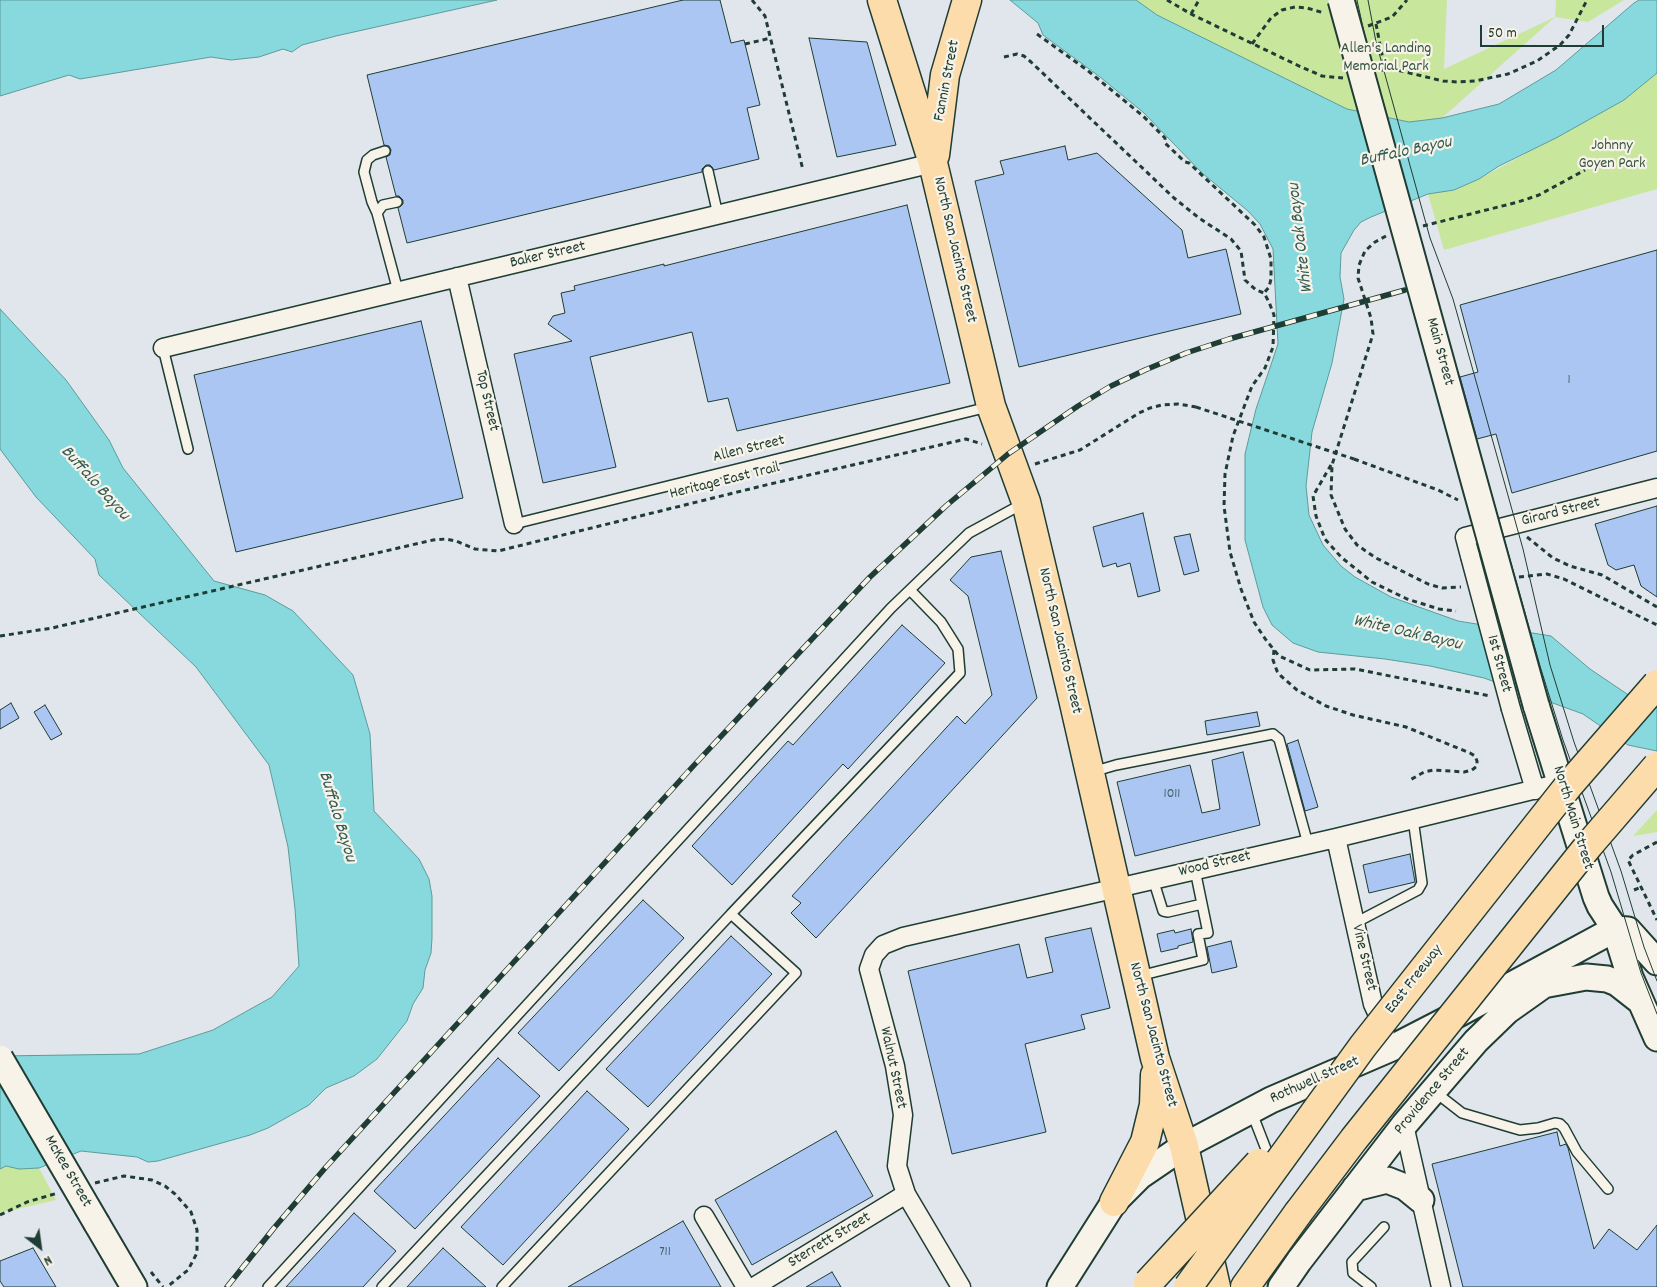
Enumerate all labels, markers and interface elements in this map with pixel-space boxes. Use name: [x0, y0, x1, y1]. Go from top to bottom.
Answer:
scale bar: [1482, 15, 1606, 47]
text: 50 m: [1488, 23, 1517, 45]
street label: Fannin Street: [931, 39, 965, 123]
park label: Allen's Landing Memorial Park: [1341, 40, 1431, 78]
water label: Buffalo Bayou: [1358, 133, 1454, 173]
park label: Johnny Goyen Park: [1578, 137, 1646, 175]
street label: North San Jacinto Street: [928, 175, 980, 325]
water label: White Oak Bayou: [1285, 182, 1319, 294]
street label: Baker Street: [508, 238, 588, 274]
street label: Main Street: [1421, 316, 1457, 388]
street label: Top Street: [470, 369, 502, 433]
house number: 1: [1567, 373, 1571, 389]
street label: Allen Street: [711, 432, 787, 468]
water label: Buffalo Bayou: [55, 442, 133, 526]
street label: Heritage East Trail: [668, 459, 782, 505]
street label: Girard Street: [1520, 494, 1602, 532]
street label: North San Jacinto Street: [1033, 566, 1085, 716]
water label: White Oak Bayou: [1351, 611, 1463, 657]
street label: 1st Street: [1481, 633, 1515, 695]
street label: North Main Street: [1547, 764, 1597, 872]
water label: Buffalo Bayou: [312, 769, 360, 865]
house number: 1011: [1164, 787, 1180, 803]
street label: Wood Street: [1177, 847, 1253, 883]
street label: Vine Street: [1346, 923, 1380, 993]
street label: East Freeway: [1382, 942, 1448, 1018]
street label: North San Jacinto Street: [1123, 960, 1181, 1110]
street label: Walnut Street: [874, 1025, 910, 1111]
street label: Providence Street: [1391, 1045, 1475, 1139]
street label: Rothwell Street: [1267, 1053, 1363, 1109]
street label: McKee Street: [39, 1133, 95, 1211]
street label: Sterrett Street: [785, 1209, 875, 1273]
north arrow: [15, 1222, 65, 1272]
house number: 711: [659, 1245, 671, 1261]
text: N: [40, 1250, 56, 1270]

